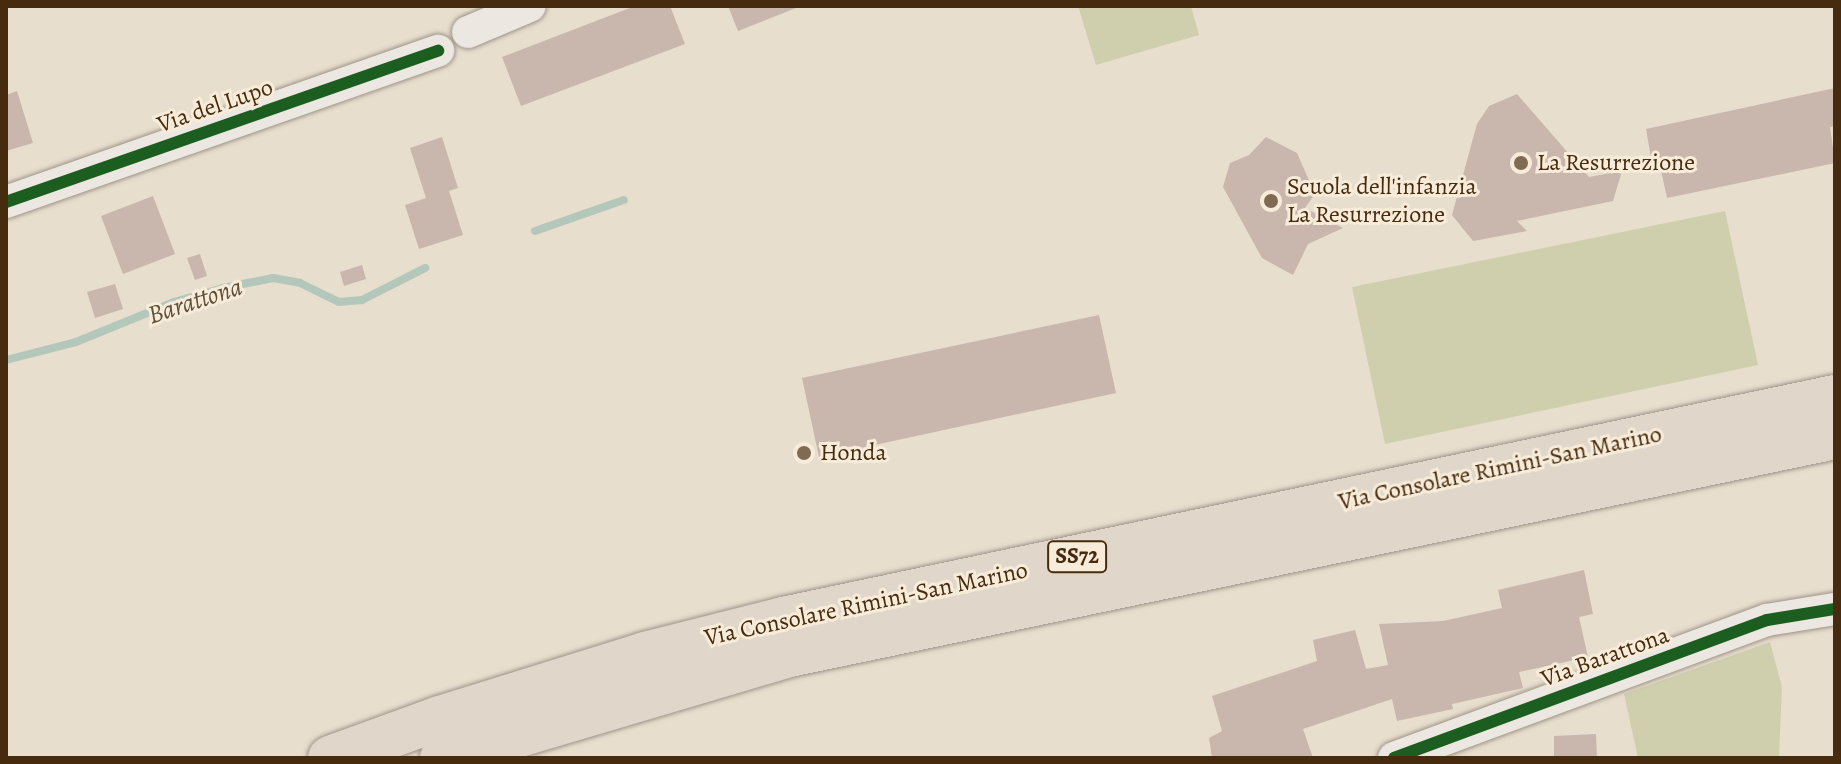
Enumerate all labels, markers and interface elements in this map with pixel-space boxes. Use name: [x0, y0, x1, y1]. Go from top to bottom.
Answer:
street label: Via del Lupo: [153, 73, 277, 139]
place label: La Resurrezione: [1537, 149, 1695, 177]
marker: La Resurrezione: [1512, 154, 1530, 172]
place label: Scuola dell'infanzia La Resurrezione: [1287, 173, 1477, 229]
marker: Scuola dell'infanzia La Resurrezione: [1262, 192, 1280, 210]
water label: Barattona: [144, 271, 246, 331]
street label: Via Consolare Rimini-San Marino: [1336, 420, 1664, 516]
place label: Honda: [820, 439, 887, 467]
marker: Honda: [795, 444, 813, 462]
road number: SS72: [1047, 539, 1107, 575]
street label: Via Consolare Rimini-San Marino: [702, 556, 1030, 652]
street label: Via Barattona: [1537, 621, 1673, 693]

